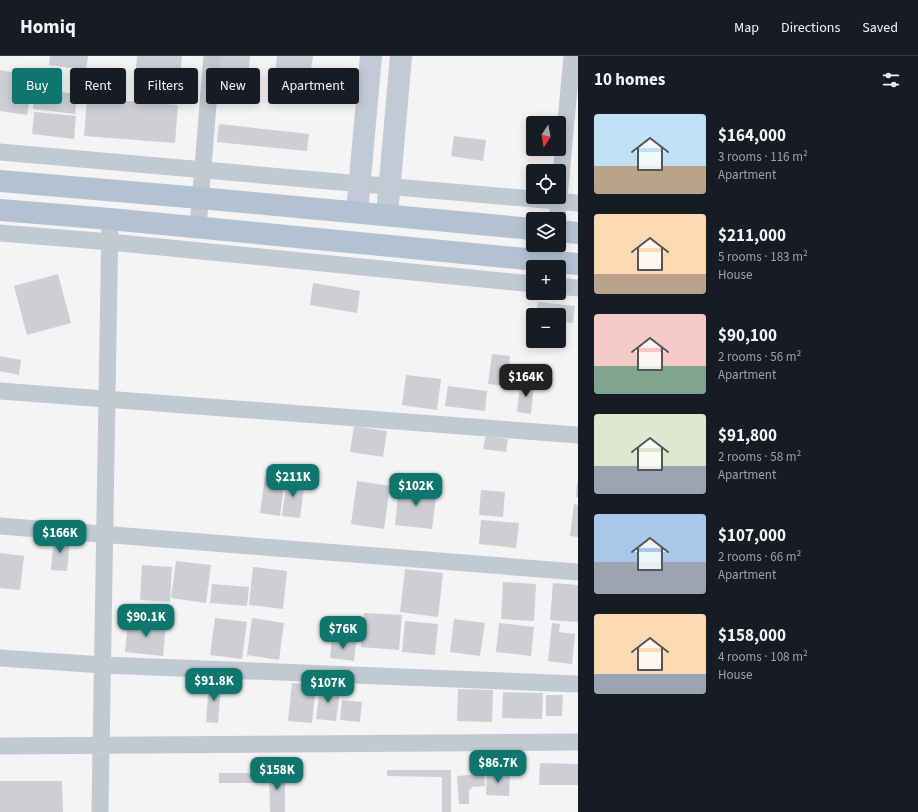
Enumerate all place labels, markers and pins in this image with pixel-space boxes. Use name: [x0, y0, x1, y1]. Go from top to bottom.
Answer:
pin: $164K: [498, 364, 554, 398]
pin: $211K: [265, 464, 321, 498]
pin: $102K: [388, 473, 444, 507]
pin: $166K: [32, 520, 88, 554]
pin: $90.1K: [113, 604, 179, 638]
pin: $76K: [319, 616, 367, 650]
pin: $91.8K: [181, 668, 247, 702]
pin: $107K: [300, 670, 356, 704]
pin: $86.7K: [465, 750, 531, 784]
pin: $158K: [249, 757, 305, 791]

